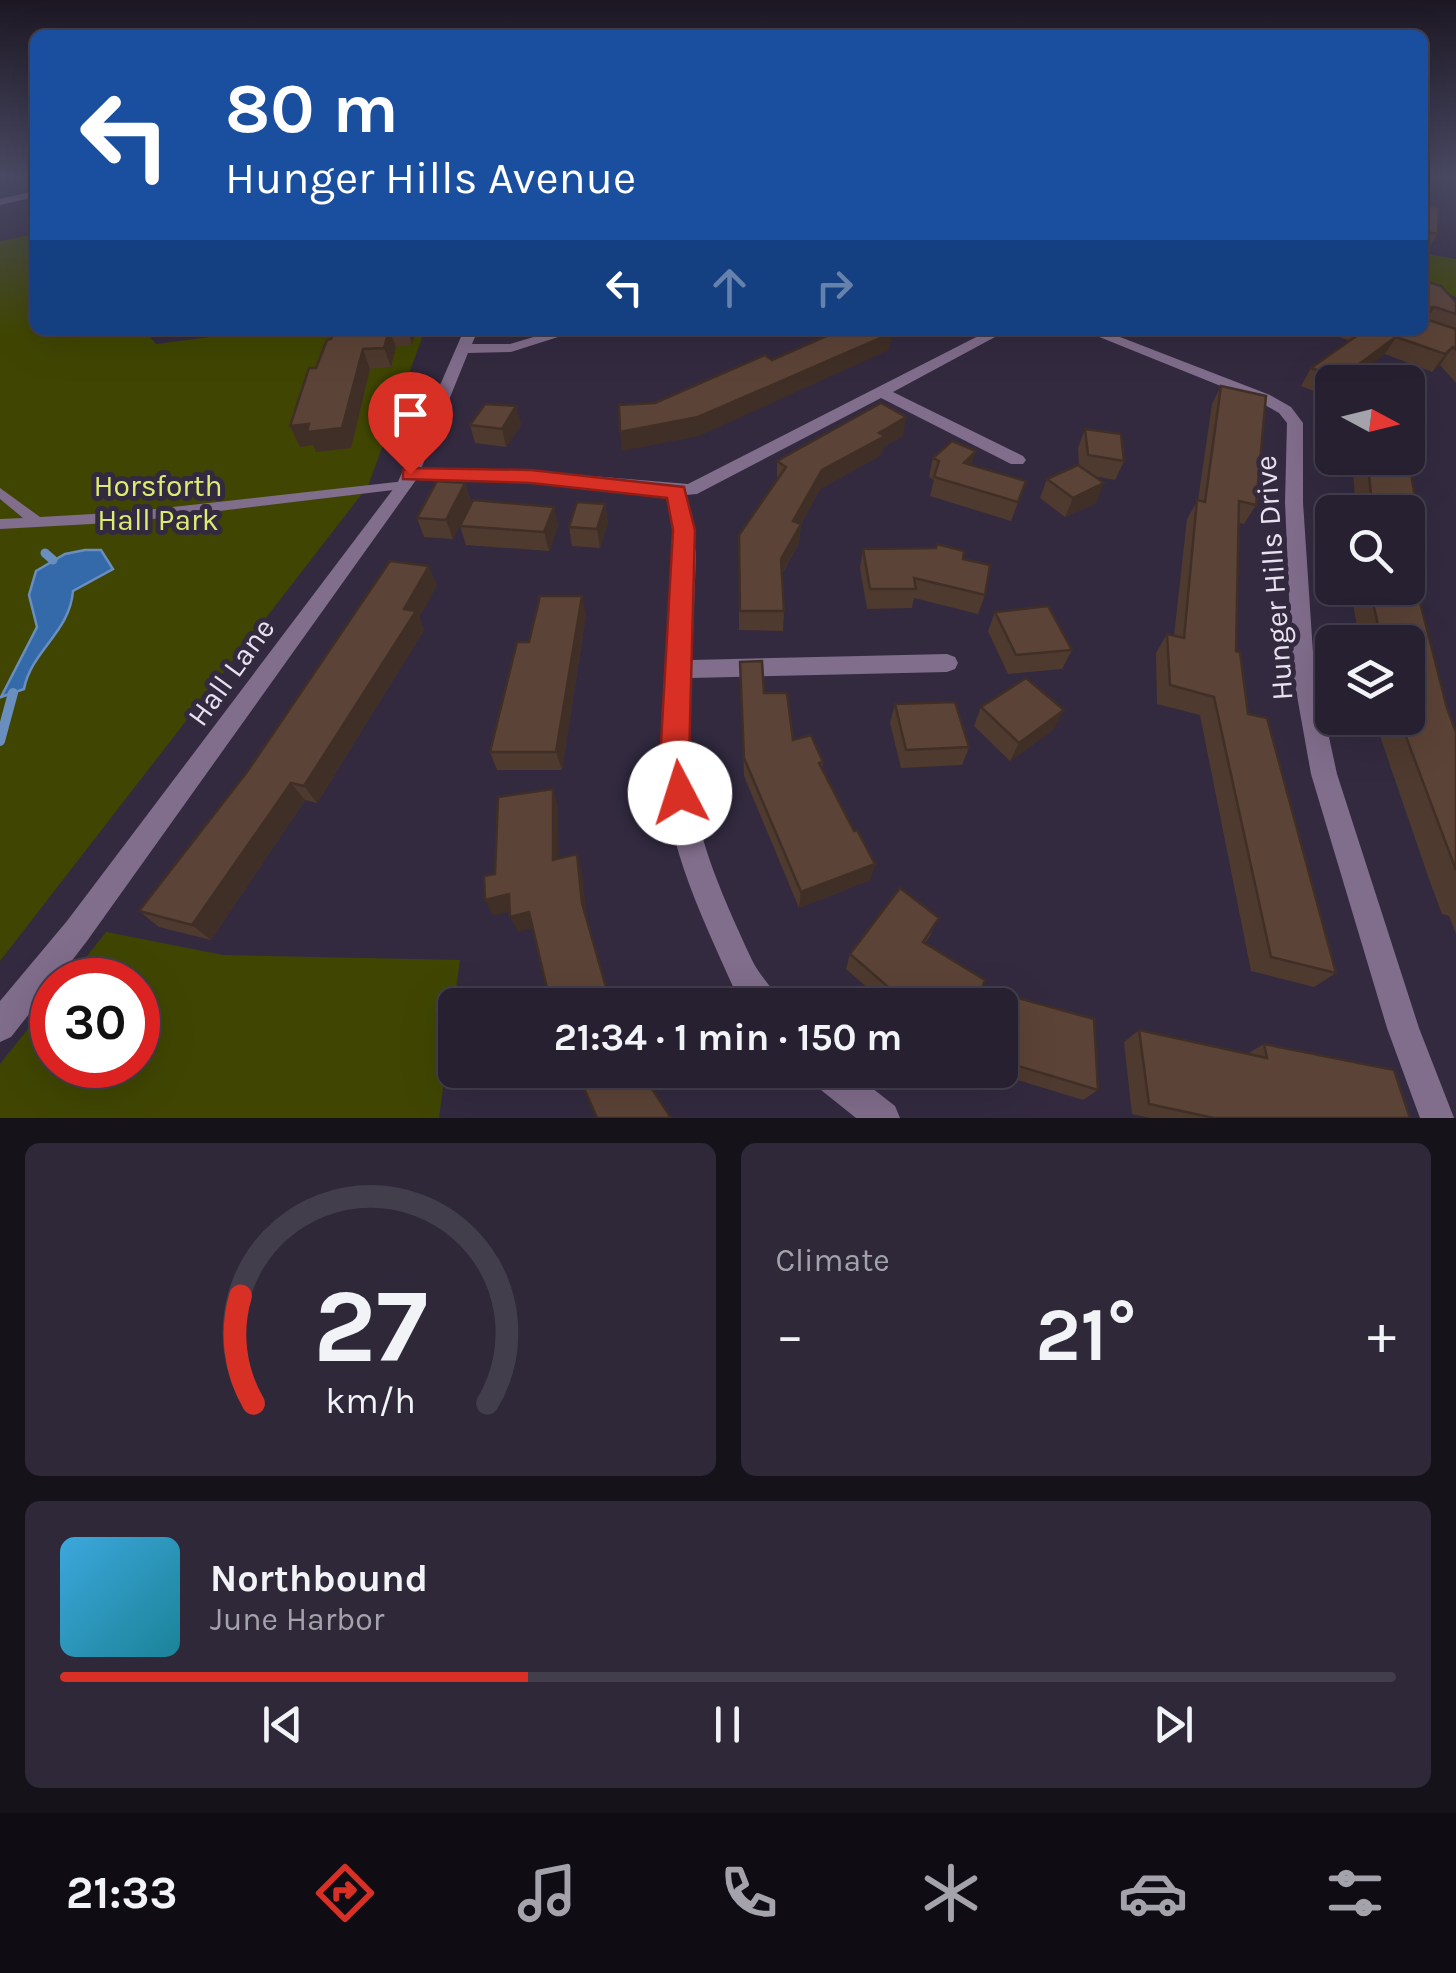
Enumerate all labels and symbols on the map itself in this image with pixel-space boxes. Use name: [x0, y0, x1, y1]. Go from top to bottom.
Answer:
north arrow: [1315, 365, 1425, 475]
pin: [368, 372, 453, 475]
street label: Hunger Hills Drive: [1247, 454, 1301, 702]
park label: Horsforth Hall Park: [93, 468, 223, 538]
street label: Hall Lane: [180, 611, 282, 733]
position arrow: [628, 741, 732, 845]
speed limit sign: 30: [30, 958, 160, 1088]

